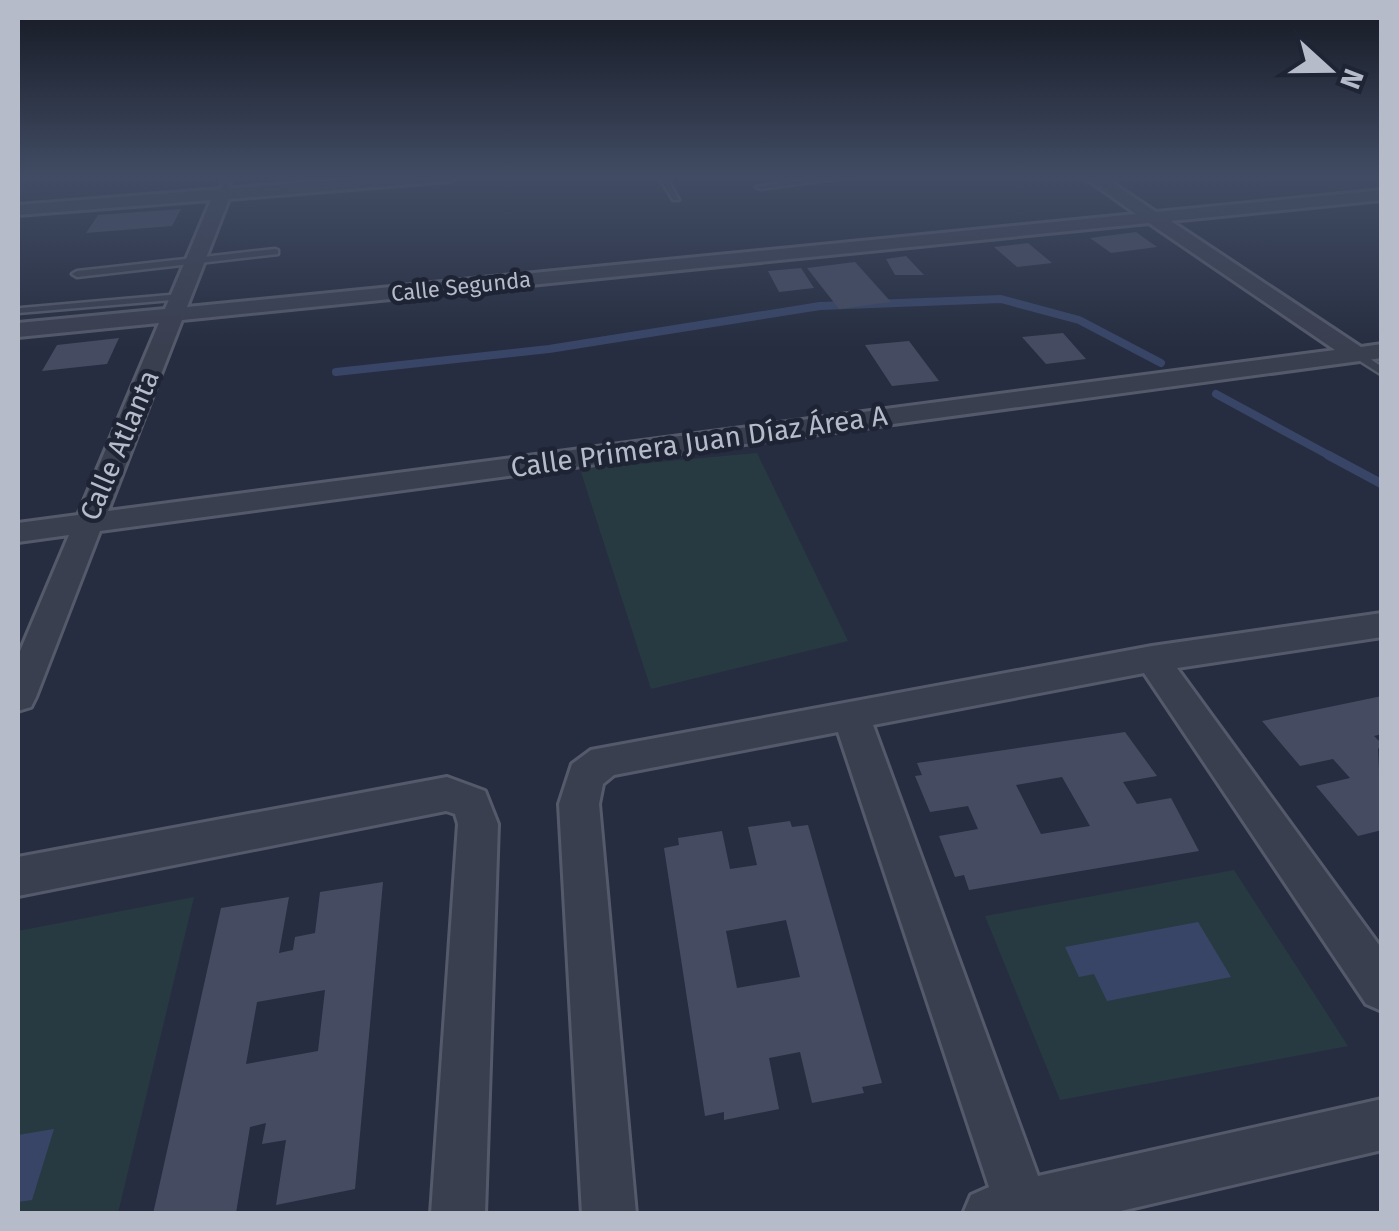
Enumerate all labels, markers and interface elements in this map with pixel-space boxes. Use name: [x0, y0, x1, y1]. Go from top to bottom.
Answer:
north arrow: [1279, 20, 1379, 120]
text: N: [1333, 64, 1371, 93]
street label: Calle Segunda: [390, 266, 532, 307]
street label: Calle Atlanta: [73, 365, 166, 525]
street label: Calle Primera Juan Díaz Área A: [509, 399, 889, 484]

